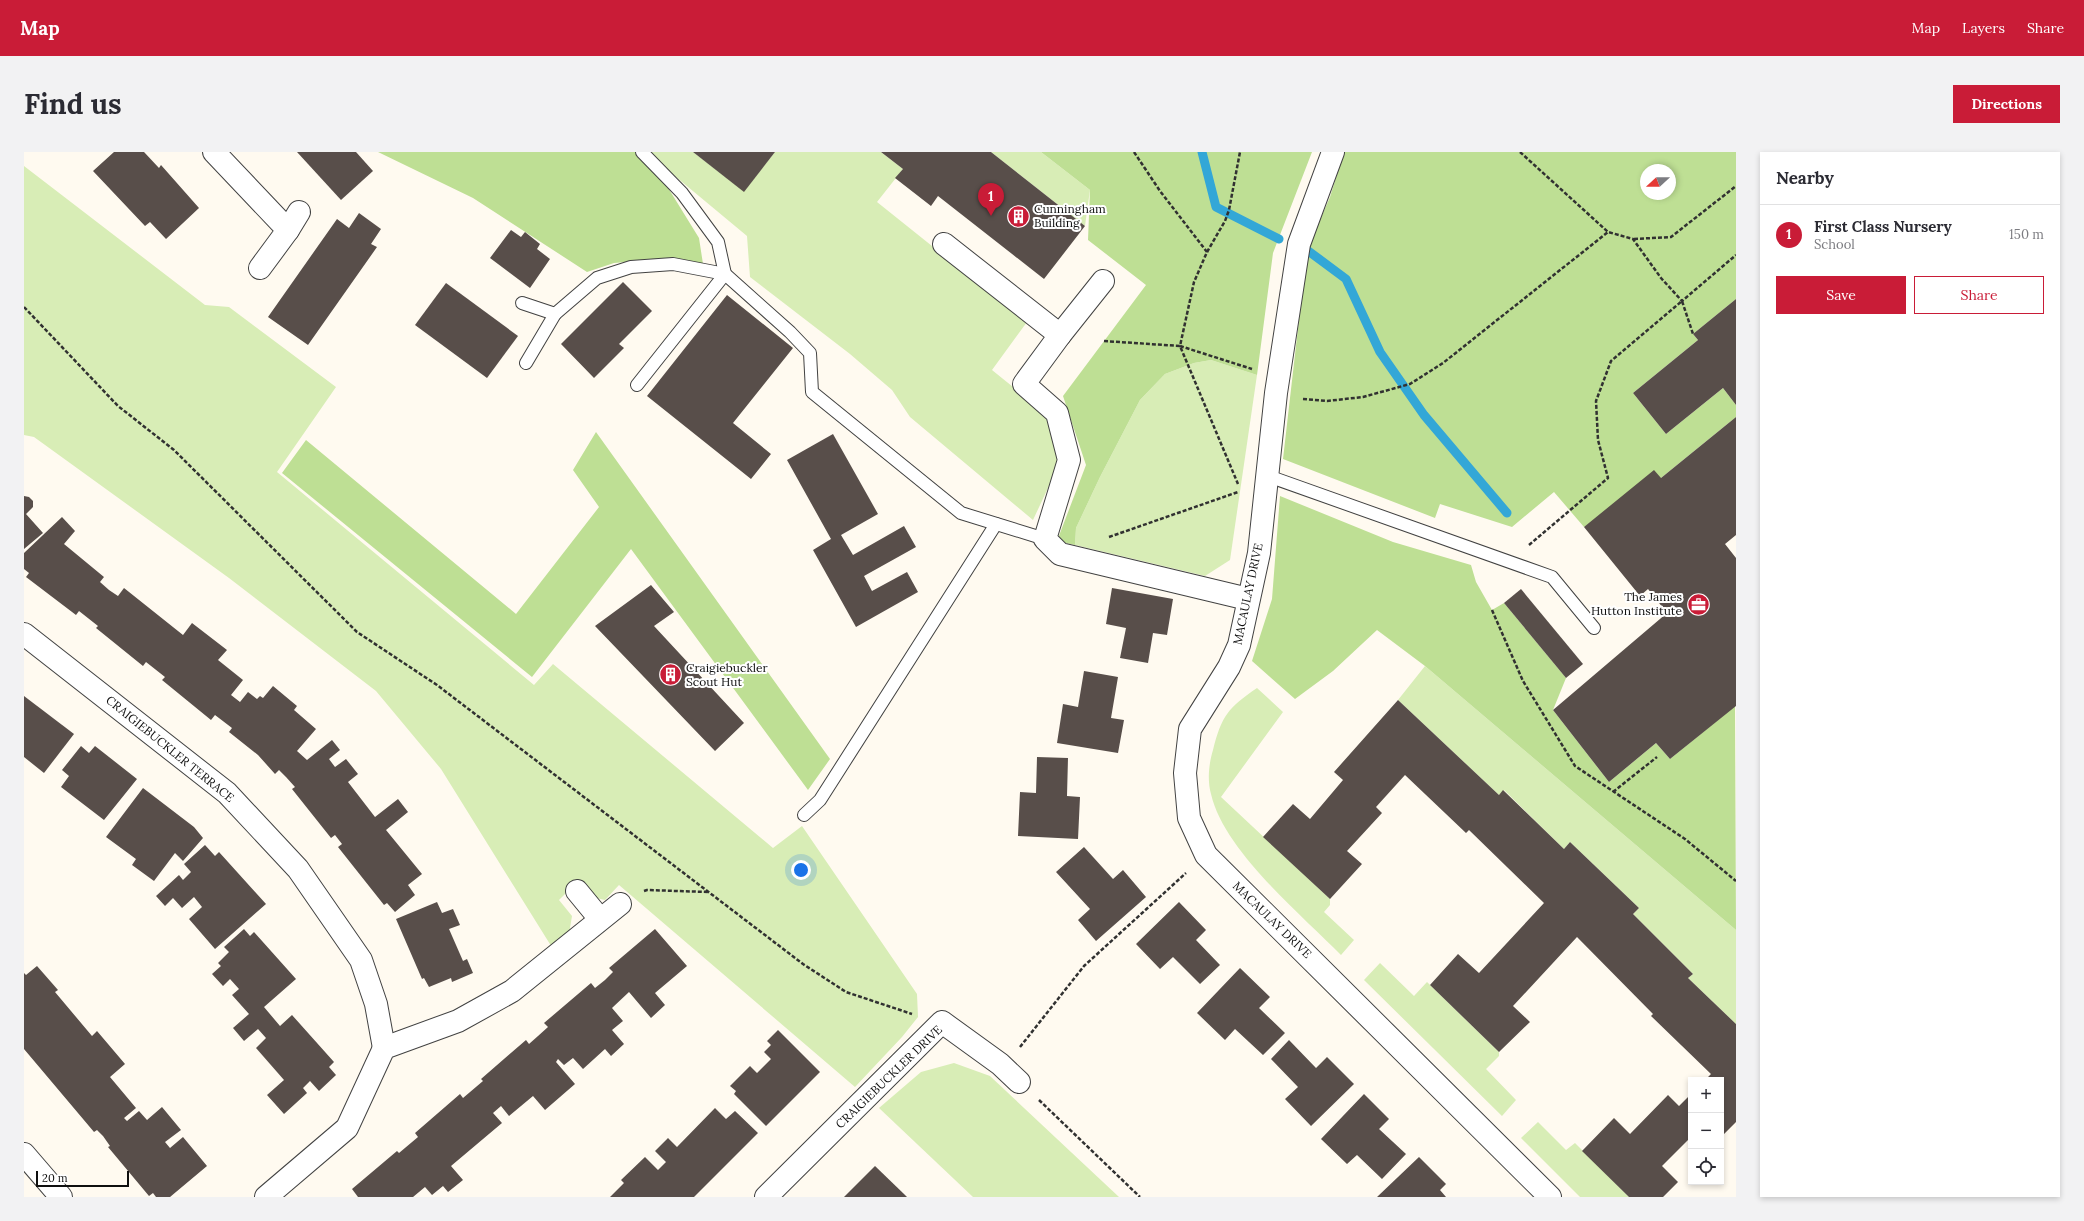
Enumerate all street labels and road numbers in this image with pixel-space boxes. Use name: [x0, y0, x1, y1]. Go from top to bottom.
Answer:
street label: MACAULAY DRIVE: [1229, 542, 1266, 646]
street label: CRAIGIEBUCKLER TERRACE: [103, 692, 237, 805]
street label: MACAULAY DRIVE: [1230, 878, 1315, 961]
street label: CRAIGIEBUCKLER DRIVE: [832, 1022, 945, 1131]

